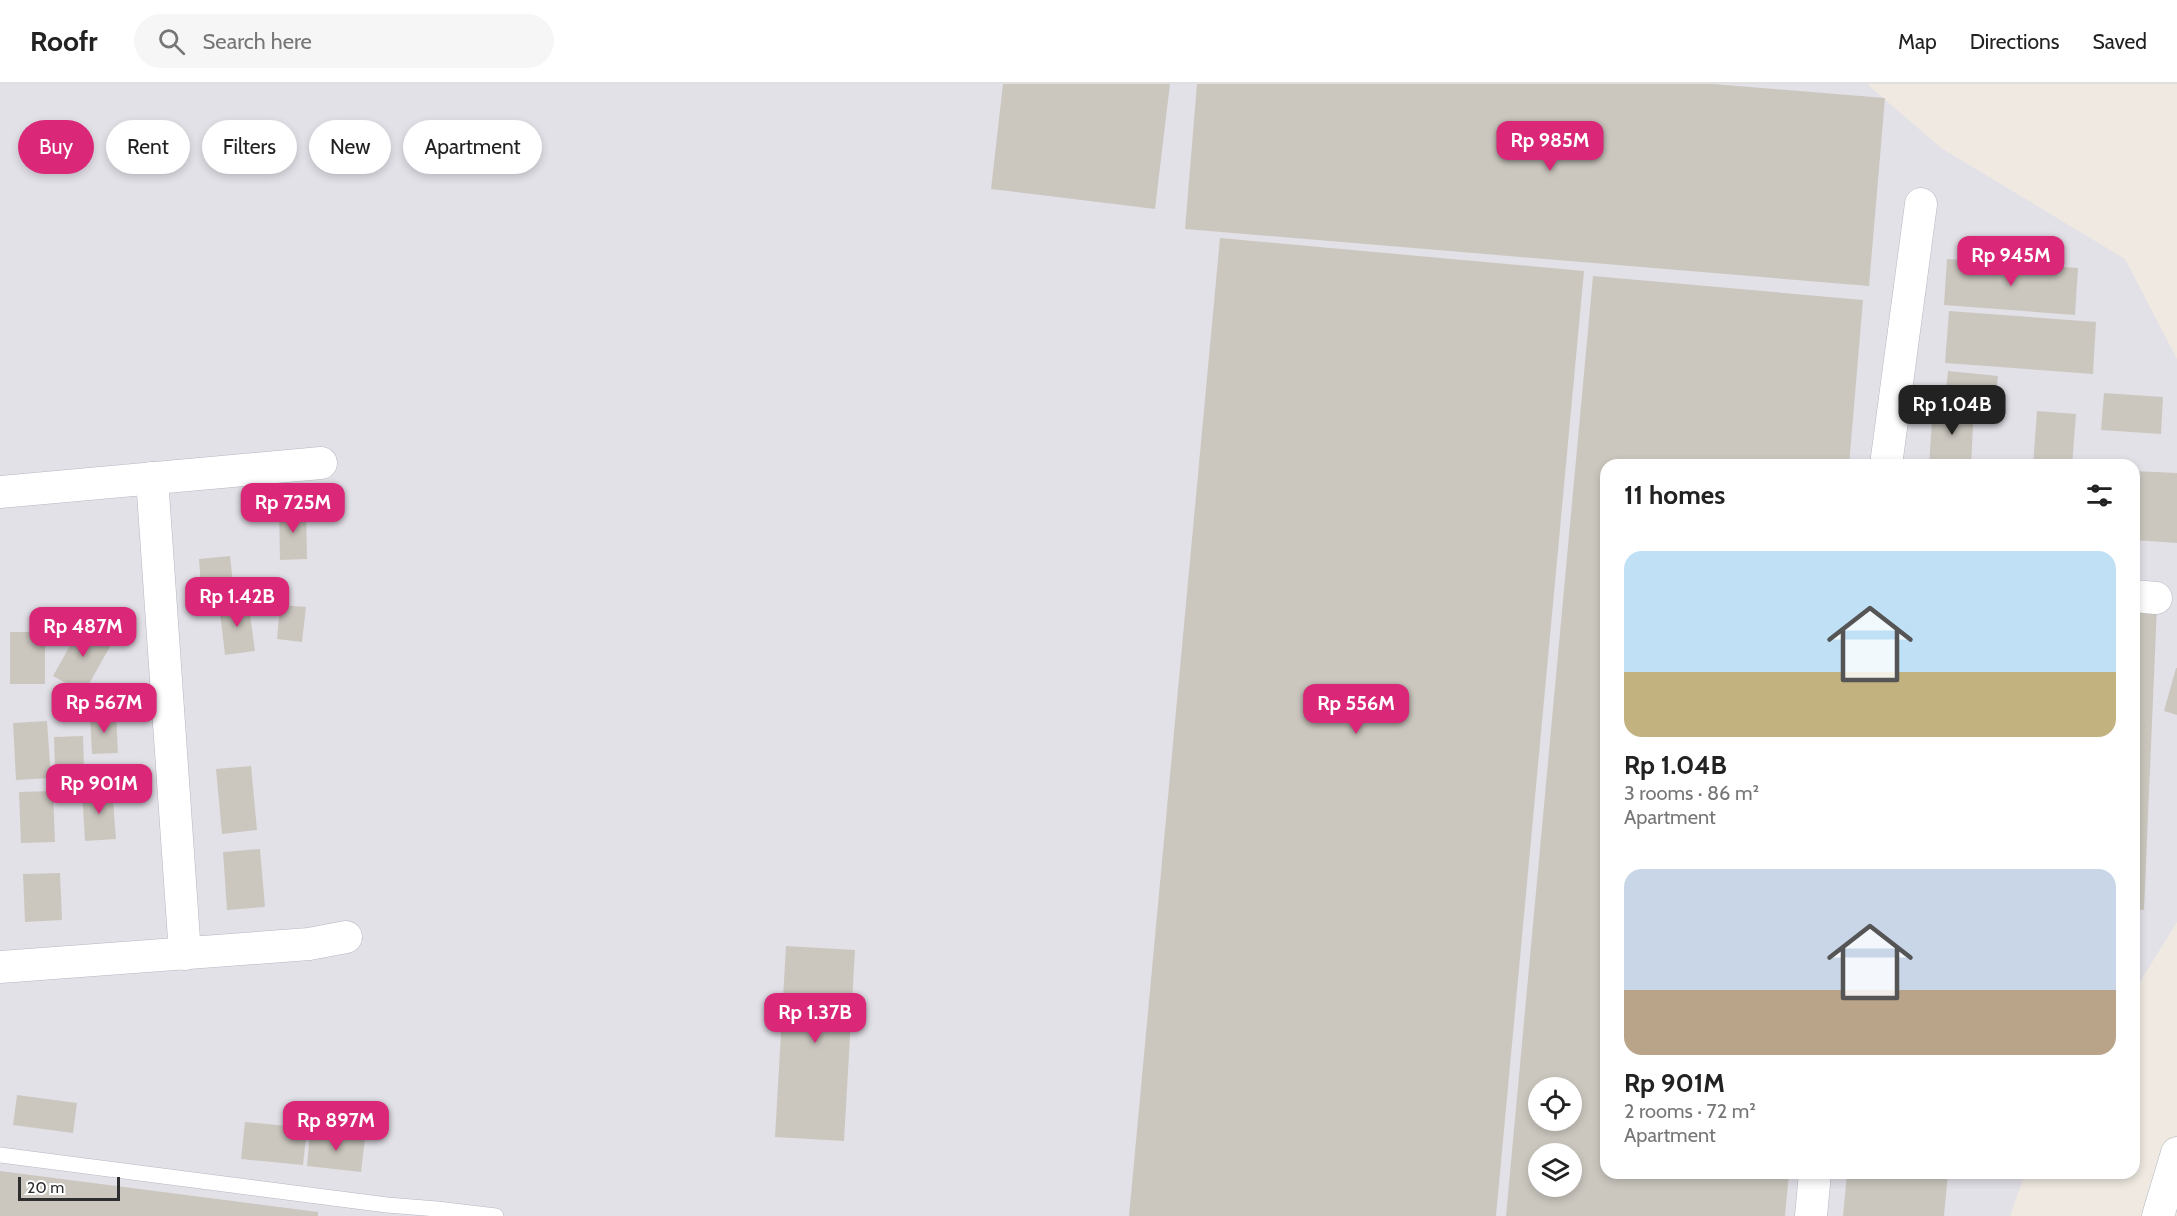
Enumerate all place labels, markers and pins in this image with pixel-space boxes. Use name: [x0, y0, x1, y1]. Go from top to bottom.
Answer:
pin: Rp 985M: [1495, 121, 1605, 172]
pin: Rp 945M: [1956, 236, 2066, 287]
pin: Rp 1.04B: [1890, 385, 2014, 436]
pin: Rp 725M: [238, 483, 348, 534]
pin: Rp 1.42B: [175, 577, 299, 628]
pin: Rp 487M: [28, 607, 138, 658]
pin: Rp 567M: [49, 683, 159, 734]
pin: Rp 556M: [1301, 684, 1411, 735]
pin: Rp 901M: [44, 764, 154, 815]
pin: Rp 1.37B: [753, 993, 877, 1044]
pin: Rp 897M: [281, 1101, 391, 1152]

